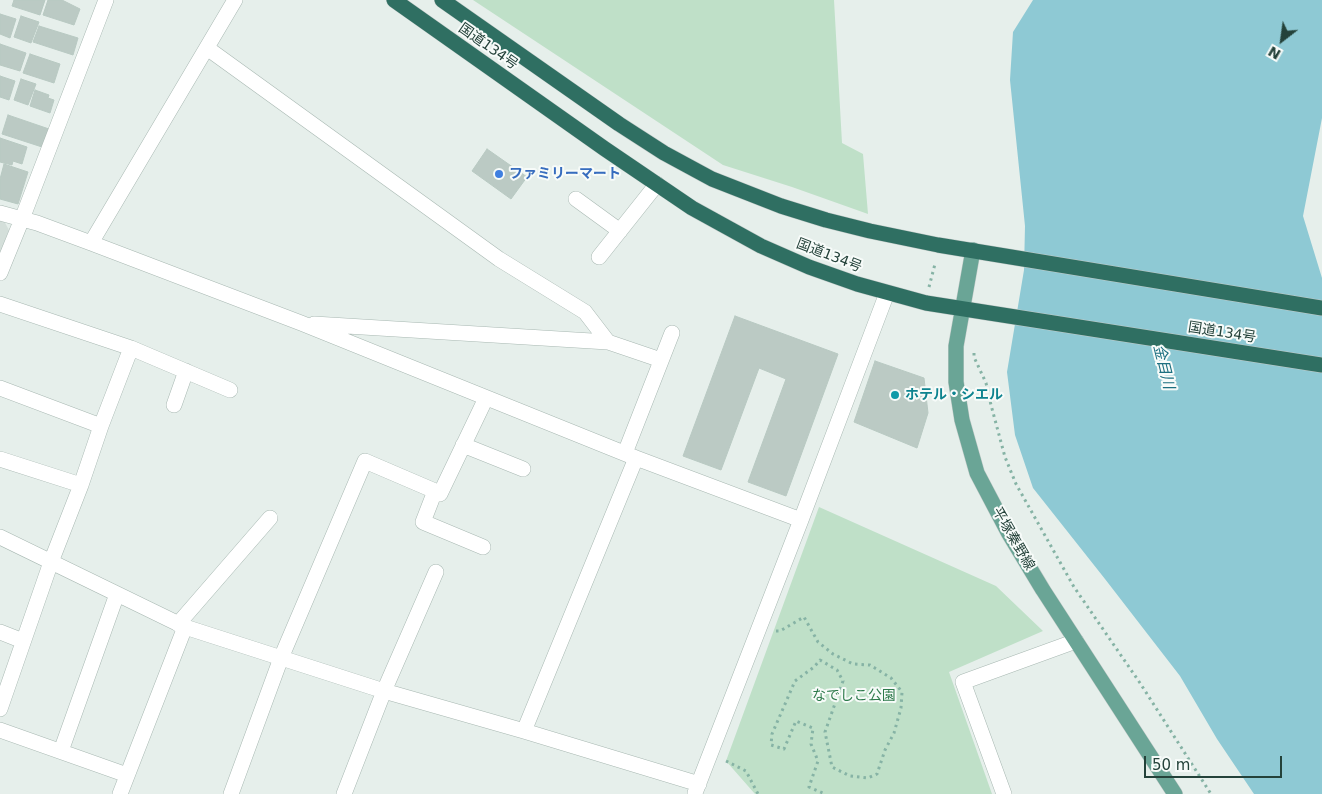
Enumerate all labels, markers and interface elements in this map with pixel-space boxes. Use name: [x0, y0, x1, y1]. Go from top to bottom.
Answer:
north arrow: [1257, 15, 1307, 65]
street label: 国道134号: [455, 20, 521, 74]
text: N: [1265, 43, 1284, 63]
place label: ファミリーマート: [509, 166, 621, 182]
marker: ファミリーマート: [493, 168, 505, 180]
street label: 国道134号: [794, 236, 864, 276]
street label: 国道134号: [1187, 319, 1257, 347]
water label: 金目川: [1149, 343, 1177, 391]
place label: ホテル・シエル: [905, 387, 1003, 403]
marker: ホテル・シエル: [889, 389, 901, 401]
street label: 平塚秦野線: [988, 504, 1038, 574]
park label: なでしこ公園: [812, 688, 896, 704]
scale bar: [1147, 746, 1284, 778]
text: 50 m: [1152, 756, 1190, 774]

